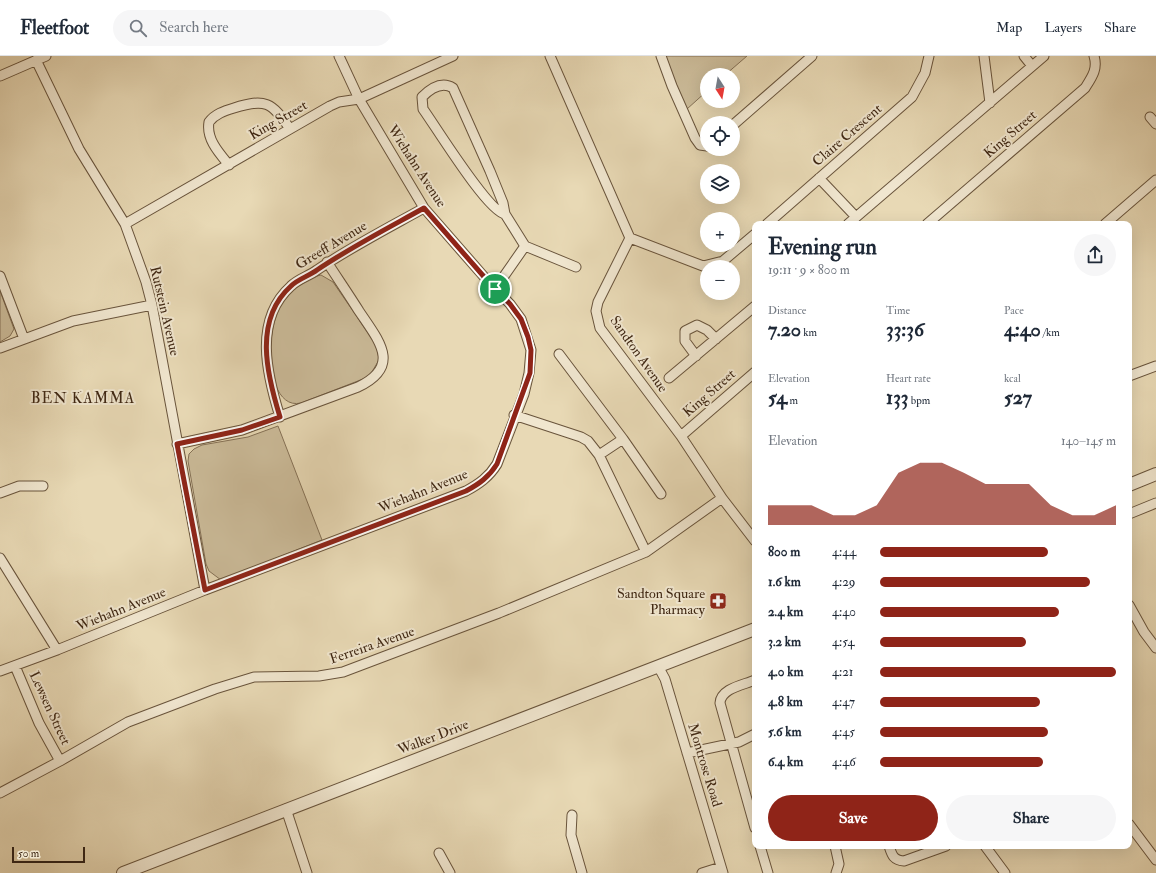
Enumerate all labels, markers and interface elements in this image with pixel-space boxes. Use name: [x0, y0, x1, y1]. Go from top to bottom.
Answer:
search box: [113, 10, 393, 46]
text: Fleetfoot: [20, 16, 89, 40]
icon: search: [127, 17, 149, 39]
text: Search here: [159, 18, 229, 37]
text: Map: [996, 19, 1022, 36]
text: Layers: [1044, 19, 1082, 36]
text: Share: [1104, 19, 1136, 36]
north arrow: [700, 68, 740, 108]
map controls: [700, 68, 740, 300]
street label: King Street: [246, 96, 310, 143]
street label: Claire Crescent: [809, 100, 886, 170]
street label: King Street: [980, 106, 1040, 162]
button: locate: [700, 116, 740, 156]
street label: Wiehahn Avenue: [383, 121, 450, 211]
button: layers: [700, 164, 740, 204]
button: +: [700, 212, 740, 252]
street label: Greeff Avenue: [292, 217, 370, 273]
text: Evening run: [768, 233, 877, 261]
button: share: [1074, 234, 1116, 276]
button: −: [700, 260, 740, 300]
text: 19:11 · 9 × 800 m: [768, 262, 850, 278]
street label: Rutstein Avenue: [146, 265, 184, 357]
pin: [478, 272, 512, 306]
icon: arrive: [484, 278, 506, 300]
text: Distance: [768, 304, 806, 317]
text: Time: [886, 304, 910, 317]
text: Pace: [1004, 304, 1024, 317]
street label: Sandton Avenue: [606, 312, 672, 396]
text: 7.20: [768, 317, 801, 342]
text: 33:36: [886, 317, 924, 342]
text: 4:40: [1004, 317, 1041, 342]
text: km: [801, 326, 817, 339]
text: /km: [1041, 326, 1060, 339]
street label: King Street: [679, 365, 739, 421]
text: Elevation: [768, 372, 810, 385]
text: Heart rate: [886, 372, 931, 385]
text: kcal: [1004, 372, 1021, 385]
text: 54: [768, 385, 787, 410]
text: 133: [886, 385, 909, 410]
text: 527: [1004, 385, 1032, 410]
district label: BEN KAMMA: [31, 389, 135, 408]
text: m: [787, 394, 798, 407]
text: bpm: [909, 394, 930, 407]
text: Elevation: [768, 433, 818, 449]
text: 140–145 m: [1061, 433, 1116, 449]
street label: Wiehahn Avenue: [375, 465, 470, 517]
text: 800 m: [768, 544, 800, 560]
text: 4:44: [832, 544, 856, 560]
text: 1.6 km: [768, 574, 801, 590]
text: 4:29: [832, 574, 855, 590]
street label: Wiehahn Avenue: [73, 583, 168, 635]
place label: Sandton Square Pharmacy: [617, 585, 706, 619]
pharmacy icon: Sandton Square Pharmacy: [708, 591, 728, 611]
text: 2.4 km: [768, 604, 803, 620]
text: 4:40: [832, 604, 856, 620]
street label: Ferreira Avenue: [327, 622, 417, 667]
text: 3.2 km: [768, 634, 801, 650]
text: 4:54: [832, 634, 855, 650]
text: 4.0 km: [768, 664, 803, 680]
text: 4:21: [832, 664, 853, 680]
street label: Lewsen Street: [26, 669, 75, 748]
text: 4.8 km: [768, 694, 803, 710]
text: 4:47: [832, 694, 855, 710]
street label: Walker Drive: [394, 716, 471, 759]
street label: Montrose Road: [684, 721, 726, 809]
text: 5.6 km: [768, 724, 802, 740]
text: 4:45: [832, 724, 855, 740]
text: 6.4 km: [768, 754, 803, 770]
text: 4:46: [832, 754, 856, 770]
button: Save: [768, 795, 938, 841]
button: Share: [946, 795, 1116, 841]
scale bar: [12, 845, 85, 864]
text: 50 m: [18, 847, 39, 860]

